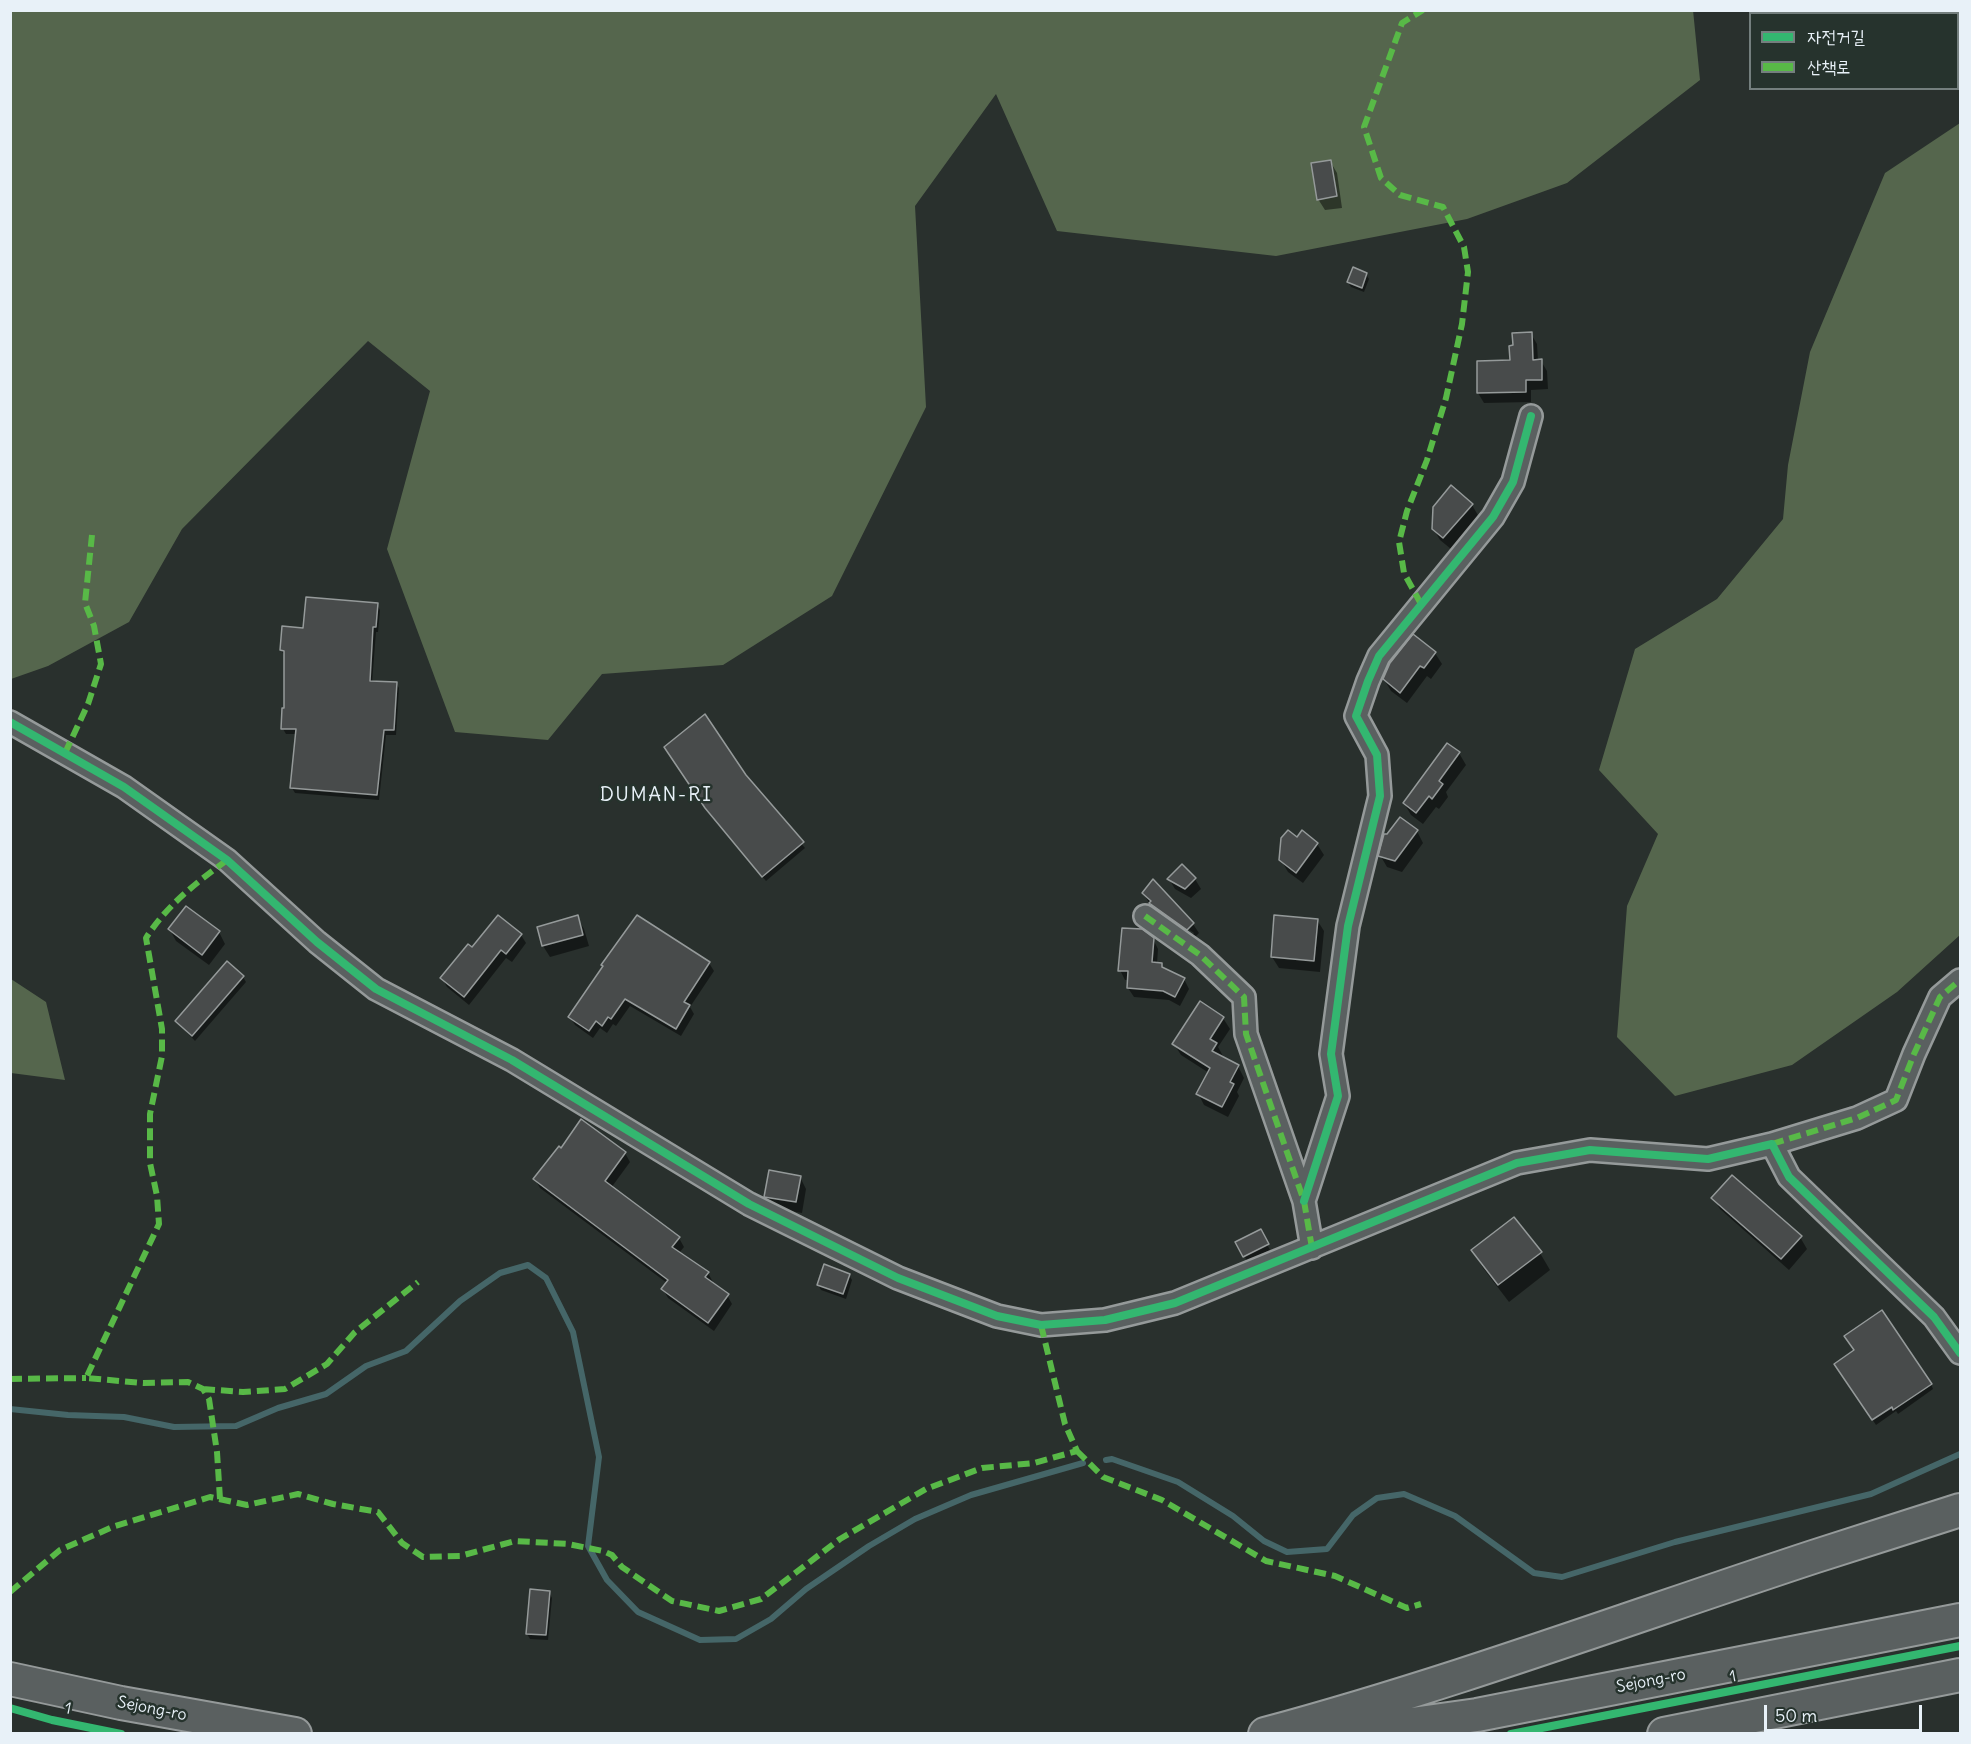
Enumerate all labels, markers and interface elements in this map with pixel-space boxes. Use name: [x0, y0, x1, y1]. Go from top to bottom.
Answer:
legend: [1749, 12, 1959, 90]
text: 자전거길: [1807, 25, 1865, 48]
text: 산책로: [1807, 55, 1850, 78]
district label: DUMAN-RI: [600, 783, 712, 807]
street label: Sejong-ro: [1615, 1665, 1687, 1697]
street label: 1: [1728, 1667, 1738, 1687]
street label: Sejong-ro: [116, 1693, 188, 1725]
scale bar: [1767, 1693, 1924, 1731]
street label: 1: [63, 1699, 73, 1719]
text: 50 m: [1775, 1704, 1817, 1727]

